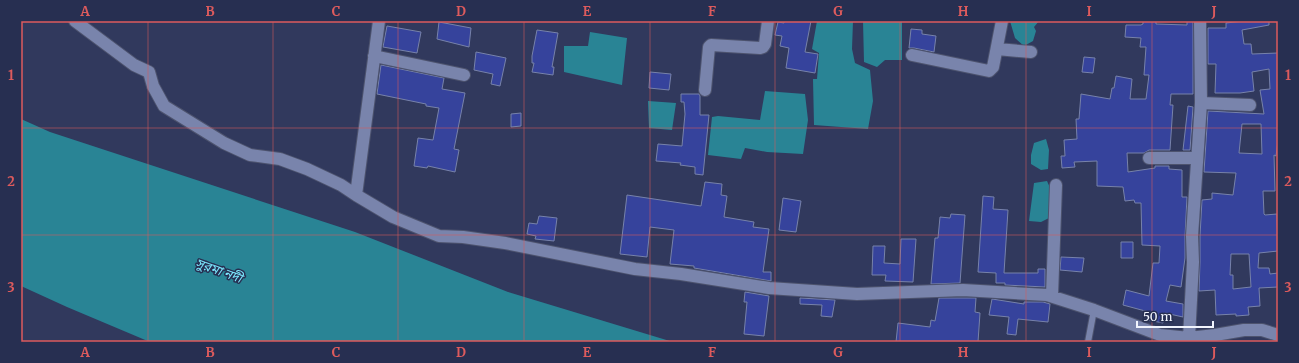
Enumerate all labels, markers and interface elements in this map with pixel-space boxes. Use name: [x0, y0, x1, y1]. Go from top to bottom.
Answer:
text: A: [79, 3, 90, 20]
text: B: [205, 3, 215, 20]
text: C: [332, 3, 341, 20]
text: D: [456, 3, 466, 20]
text: E: [583, 3, 592, 20]
text: F: [708, 3, 716, 20]
text: G: [833, 3, 843, 20]
text: H: [958, 3, 969, 20]
text: I: [1086, 3, 1092, 20]
text: J: [1210, 3, 1217, 20]
text: 1: [8, 67, 14, 84]
text: 1: [1285, 67, 1291, 84]
text: 2: [7, 173, 15, 190]
text: 2: [1284, 173, 1292, 190]
water label: সুরমা নদী: [193, 254, 247, 288]
text: 3: [7, 279, 15, 296]
text: 3: [1284, 279, 1292, 296]
scale bar: [1137, 303, 1213, 329]
text: 50 m: [1143, 309, 1172, 324]
text: A: [79, 344, 90, 361]
text: B: [205, 344, 215, 361]
text: C: [332, 344, 341, 361]
text: D: [456, 344, 466, 361]
text: E: [583, 344, 592, 361]
text: F: [708, 344, 716, 361]
text: G: [833, 344, 843, 361]
text: H: [958, 344, 969, 361]
text: I: [1086, 344, 1092, 361]
text: J: [1210, 344, 1217, 361]

